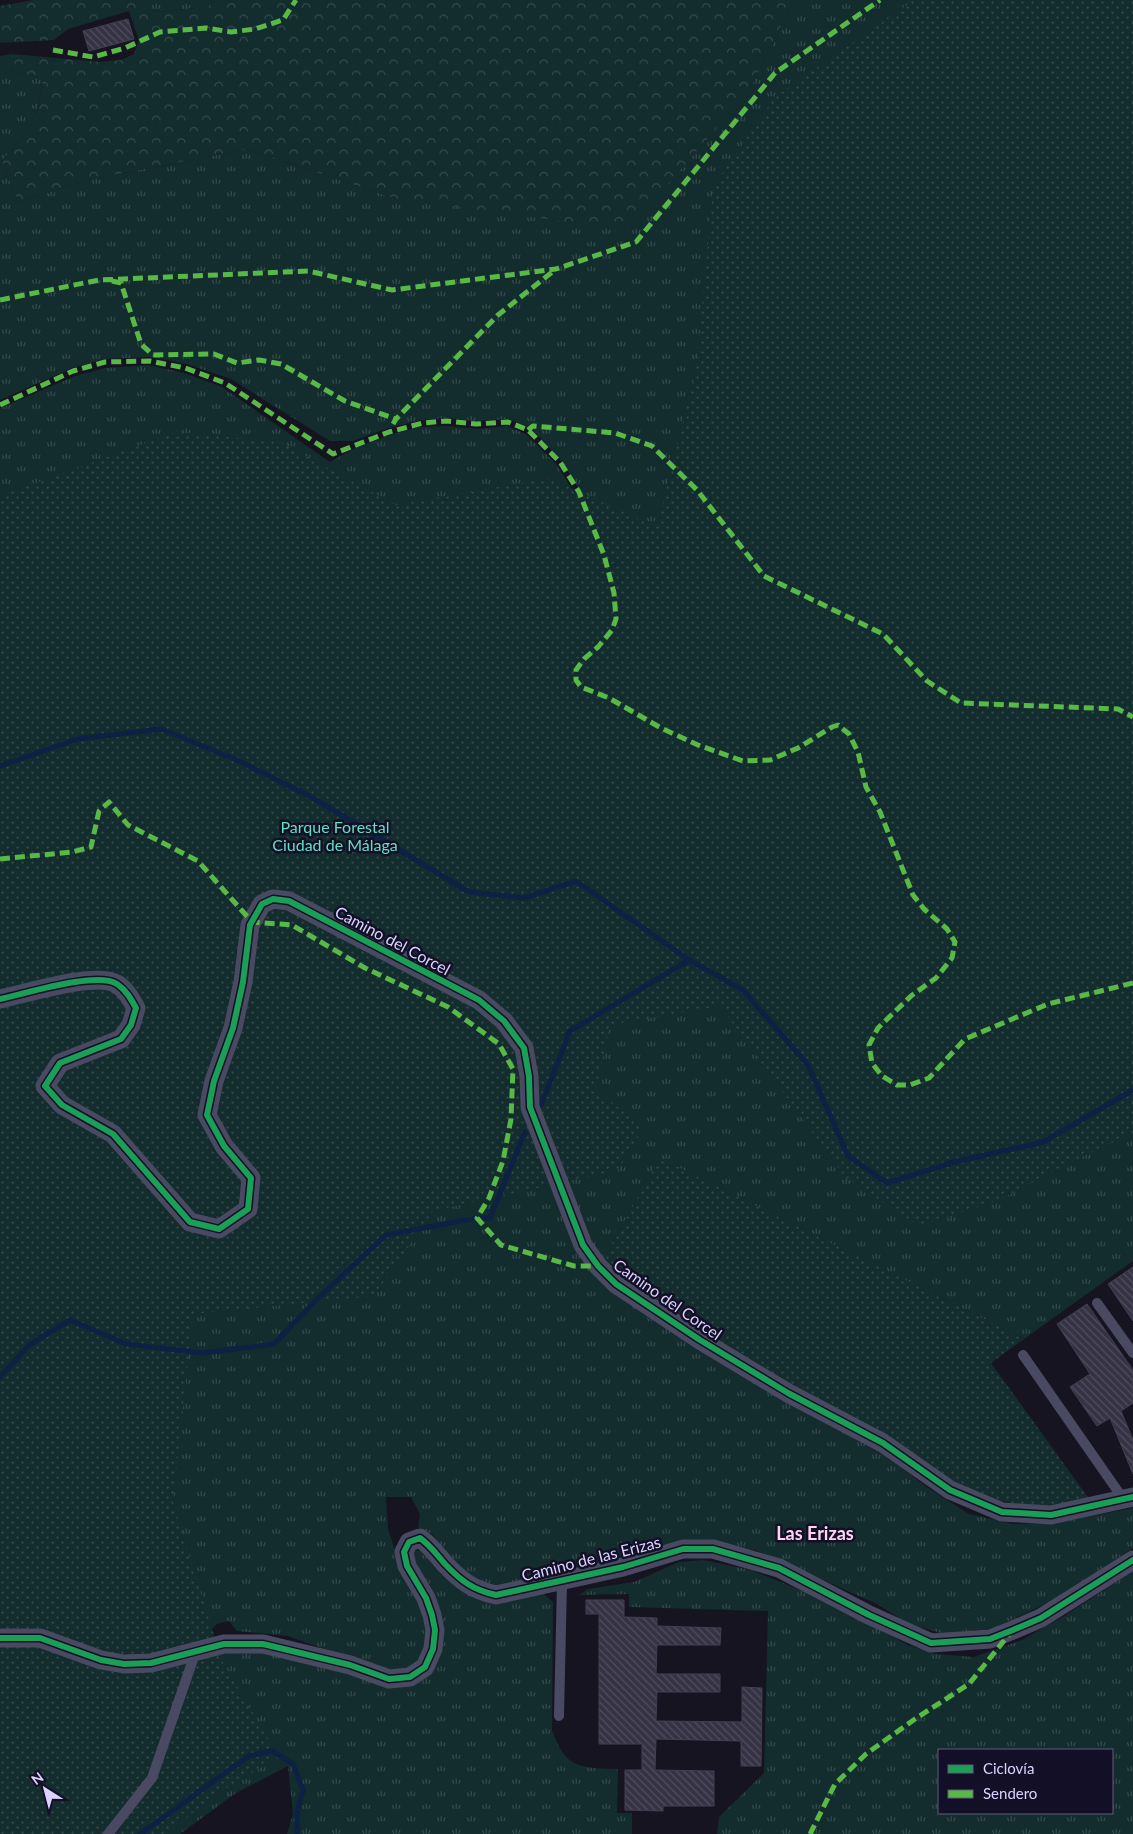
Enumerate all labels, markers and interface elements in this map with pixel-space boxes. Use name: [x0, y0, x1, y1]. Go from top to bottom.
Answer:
park label: Parque Forestal Ciudad de Málaga: [272, 817, 398, 854]
street label: Camino del Corcel: [332, 902, 454, 978]
street label: Camino del Corcel: [610, 1255, 726, 1343]
district label: Las Erizas: [776, 1522, 854, 1544]
street label: Camino de las Erizas: [519, 1531, 663, 1584]
legend: [938, 1749, 1113, 1814]
text: Ciclovía: [983, 1759, 1034, 1777]
north arrow: [20, 1764, 70, 1814]
text: N: [28, 1768, 46, 1788]
text: Sendero: [983, 1784, 1037, 1802]

